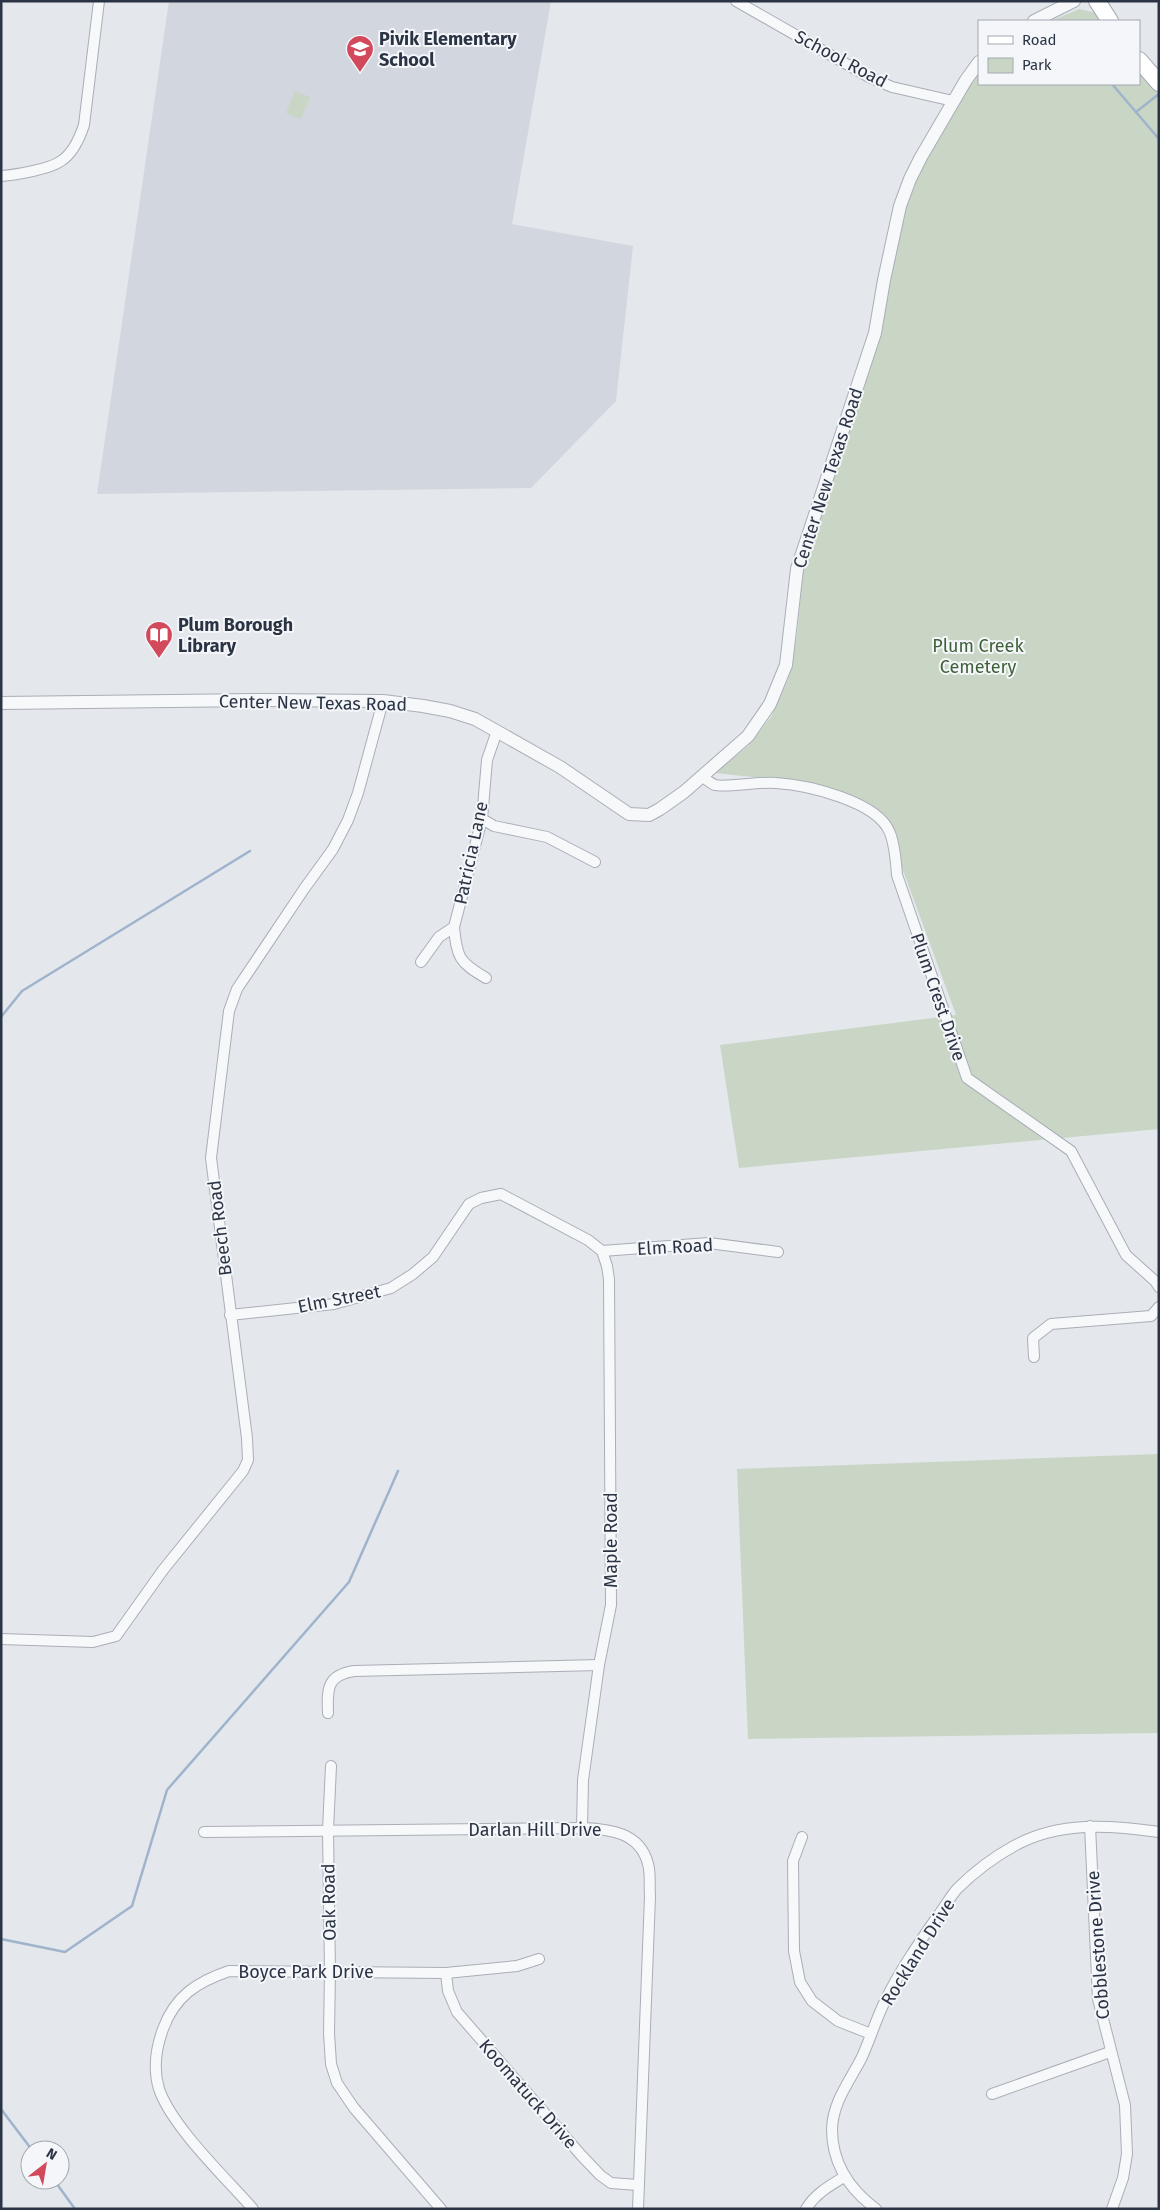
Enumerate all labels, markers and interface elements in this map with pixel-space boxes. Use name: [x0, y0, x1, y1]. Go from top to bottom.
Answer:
legend: [978, 20, 1140, 85]
street label: School Road: [791, 25, 891, 93]
place label: Pivik Elementary School: [379, 28, 517, 71]
text: Road: [1022, 31, 1057, 49]
school or university icon: Pivik Elementary School: [345, 34, 375, 73]
text: Park: [1022, 56, 1052, 74]
street label: Center New Texas Road: [788, 385, 868, 571]
place label: Plum Borough Library: [178, 614, 293, 657]
library icon: Plum Borough Library: [144, 620, 174, 659]
park label: Plum Creek Cemetery: [932, 635, 1024, 678]
street label: Center New Texas Road: [219, 690, 407, 716]
street label: Patricia Lane: [449, 799, 493, 907]
street label: Plum Crest Drive: [906, 930, 970, 1064]
street label: Beech Road: [203, 1179, 237, 1277]
street label: Elm Road: [636, 1234, 714, 1260]
street label: Elm Street: [296, 1280, 383, 1318]
street label: Maple Road: [600, 1492, 622, 1588]
street label: Darlan Hill Drive: [468, 1819, 602, 1841]
street label: Oak Road: [317, 1863, 341, 1941]
street label: Cobblestone Drive: [1082, 1870, 1114, 2020]
street label: Rockland Drive: [876, 1894, 960, 2010]
street label: Boyce Park Drive: [238, 1961, 374, 1983]
street label: Koomatuck Drive: [474, 2035, 582, 2153]
north arrow: [20, 2140, 70, 2190]
text: N: [43, 2145, 60, 2164]

